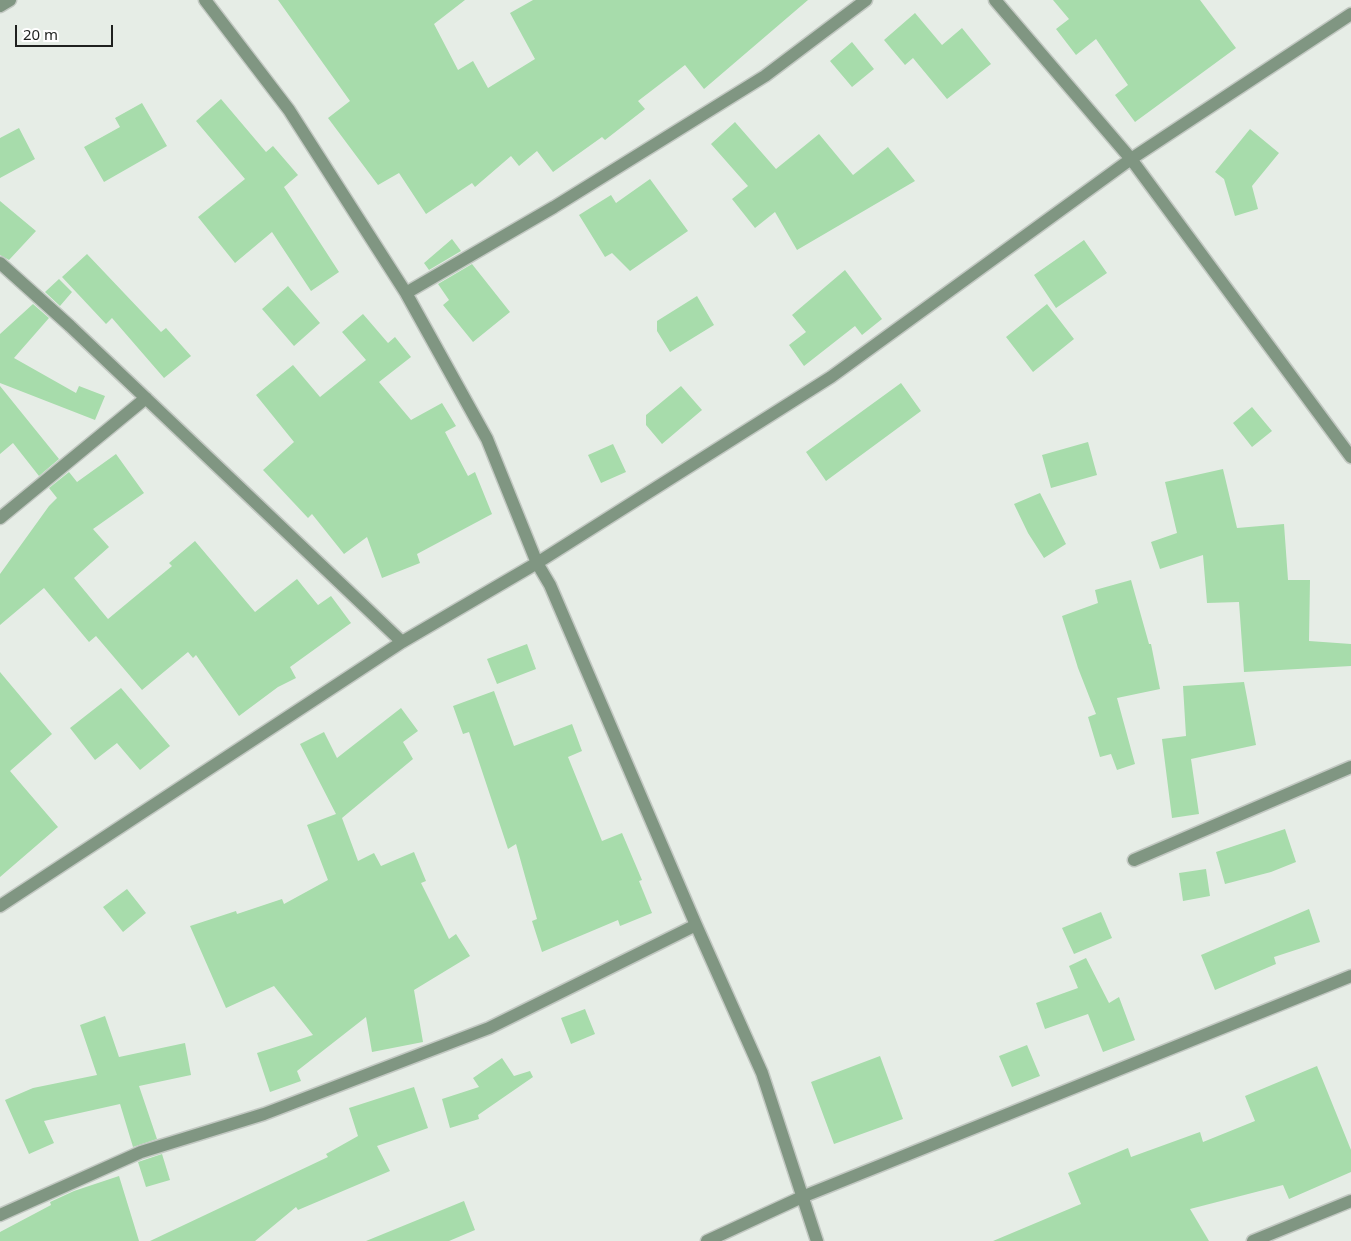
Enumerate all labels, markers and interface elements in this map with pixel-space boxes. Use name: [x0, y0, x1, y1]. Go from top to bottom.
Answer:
scale bar: [18, 15, 115, 47]
text: 20 m: [23, 24, 58, 44]

